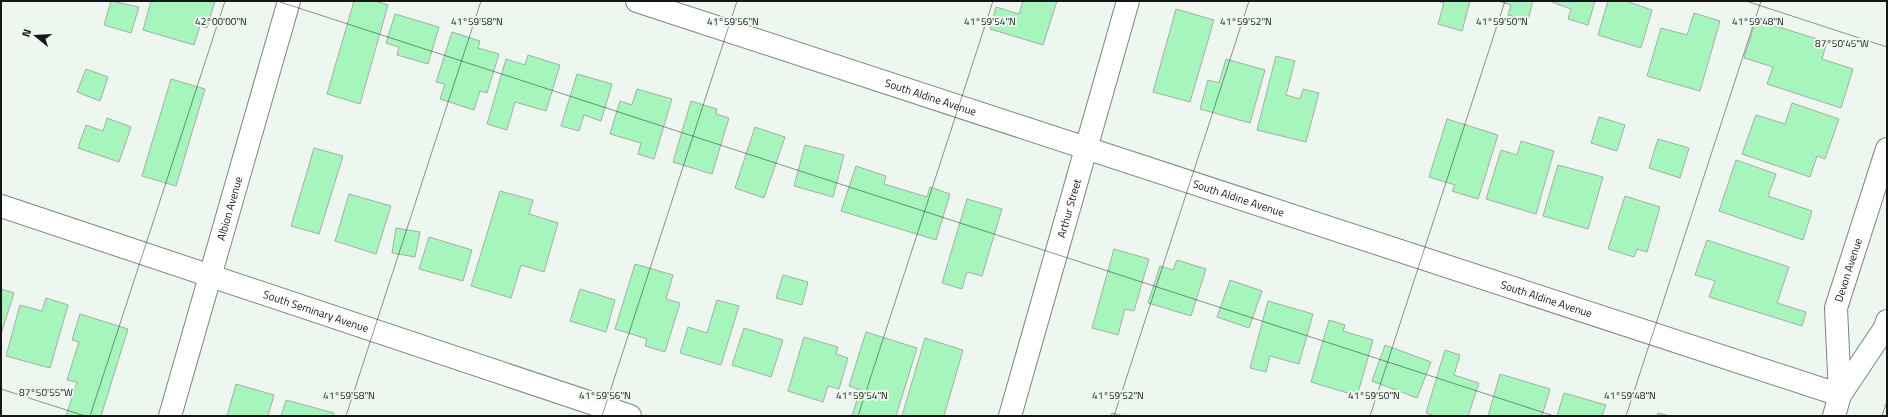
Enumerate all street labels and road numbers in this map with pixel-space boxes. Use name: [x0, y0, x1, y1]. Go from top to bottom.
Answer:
street label: South Aldine Avenue: [883, 75, 979, 120]
street label: Albion Avenue: [213, 174, 246, 242]
street label: South Aldine Avenue: [1191, 176, 1287, 221]
street label: Arthur Street: [1053, 177, 1085, 240]
street label: Devon Avenue: [1830, 236, 1866, 304]
street label: South Aldine Avenue: [1499, 276, 1595, 321]
street label: South Seminary Avenue: [261, 286, 371, 336]

